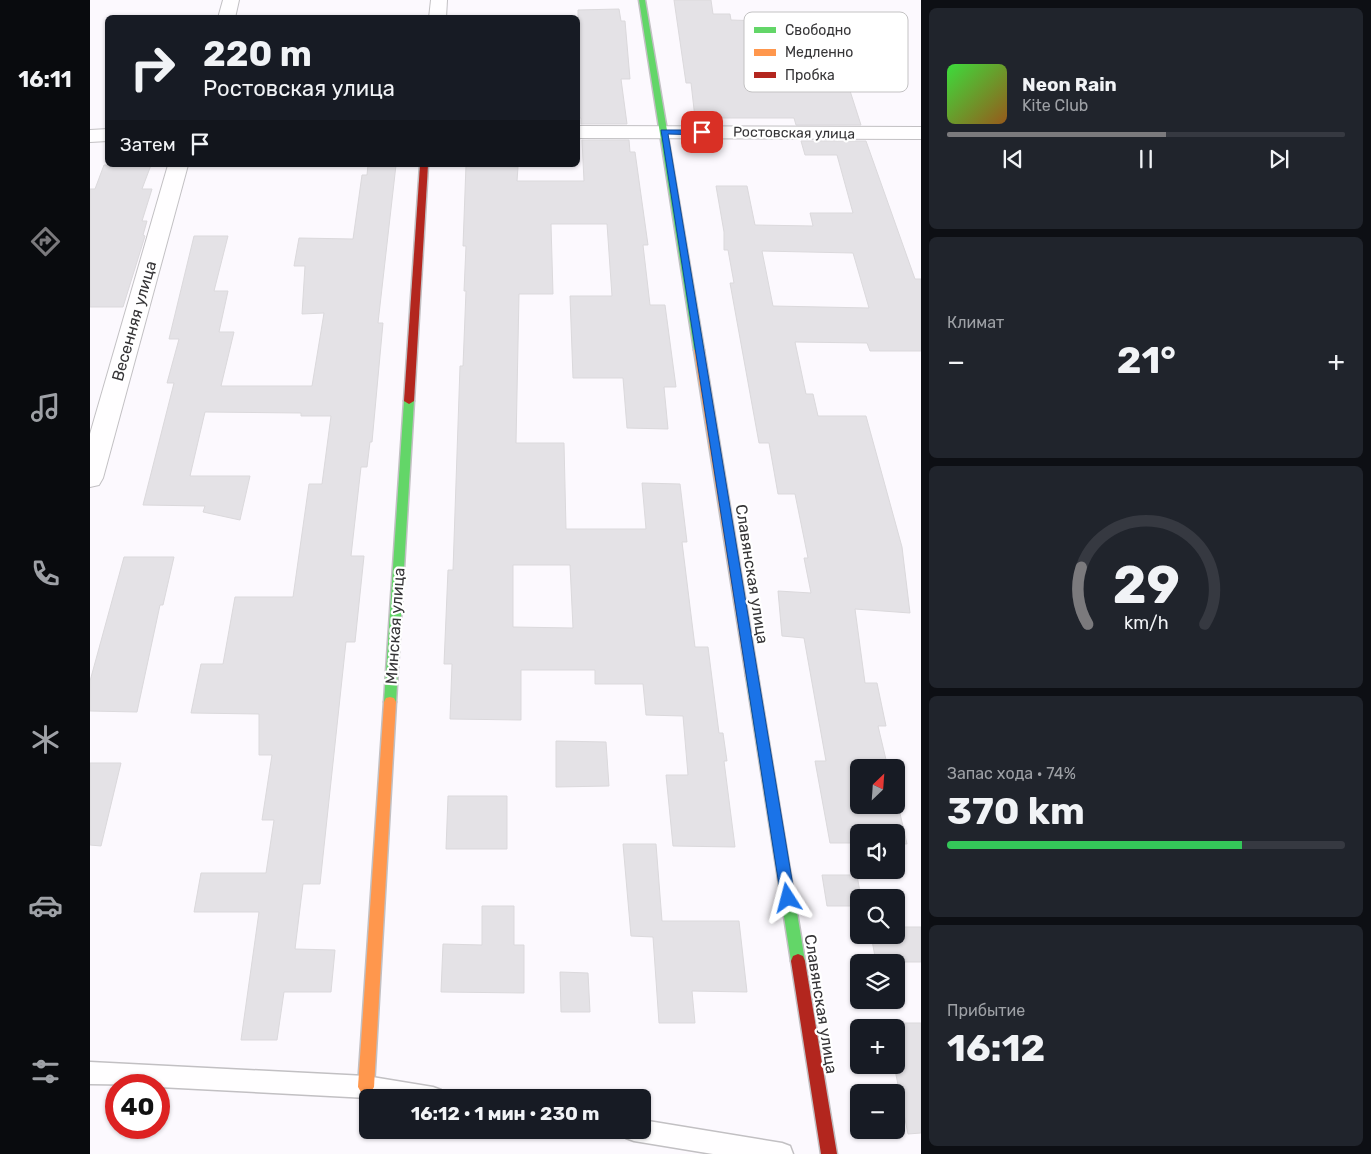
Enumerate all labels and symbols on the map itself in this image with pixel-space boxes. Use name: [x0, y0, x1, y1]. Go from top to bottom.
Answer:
legend: [744, 12, 908, 92]
text: Свободно: [785, 22, 851, 39]
text: Медленно: [785, 44, 853, 61]
text: Пробка: [785, 67, 835, 84]
pin: [681, 111, 723, 153]
street label: Ростовская улица: [733, 123, 855, 143]
street label: Весенняя улица: [108, 259, 160, 383]
street label: Славянская улица: [732, 503, 772, 645]
street label: Минская улица: [381, 567, 409, 685]
north arrow: [850, 759, 905, 814]
position arrow: [761, 871, 813, 923]
street label: Славянская улица: [801, 933, 841, 1075]
speed limit sign: 40: [105, 1074, 170, 1139]

